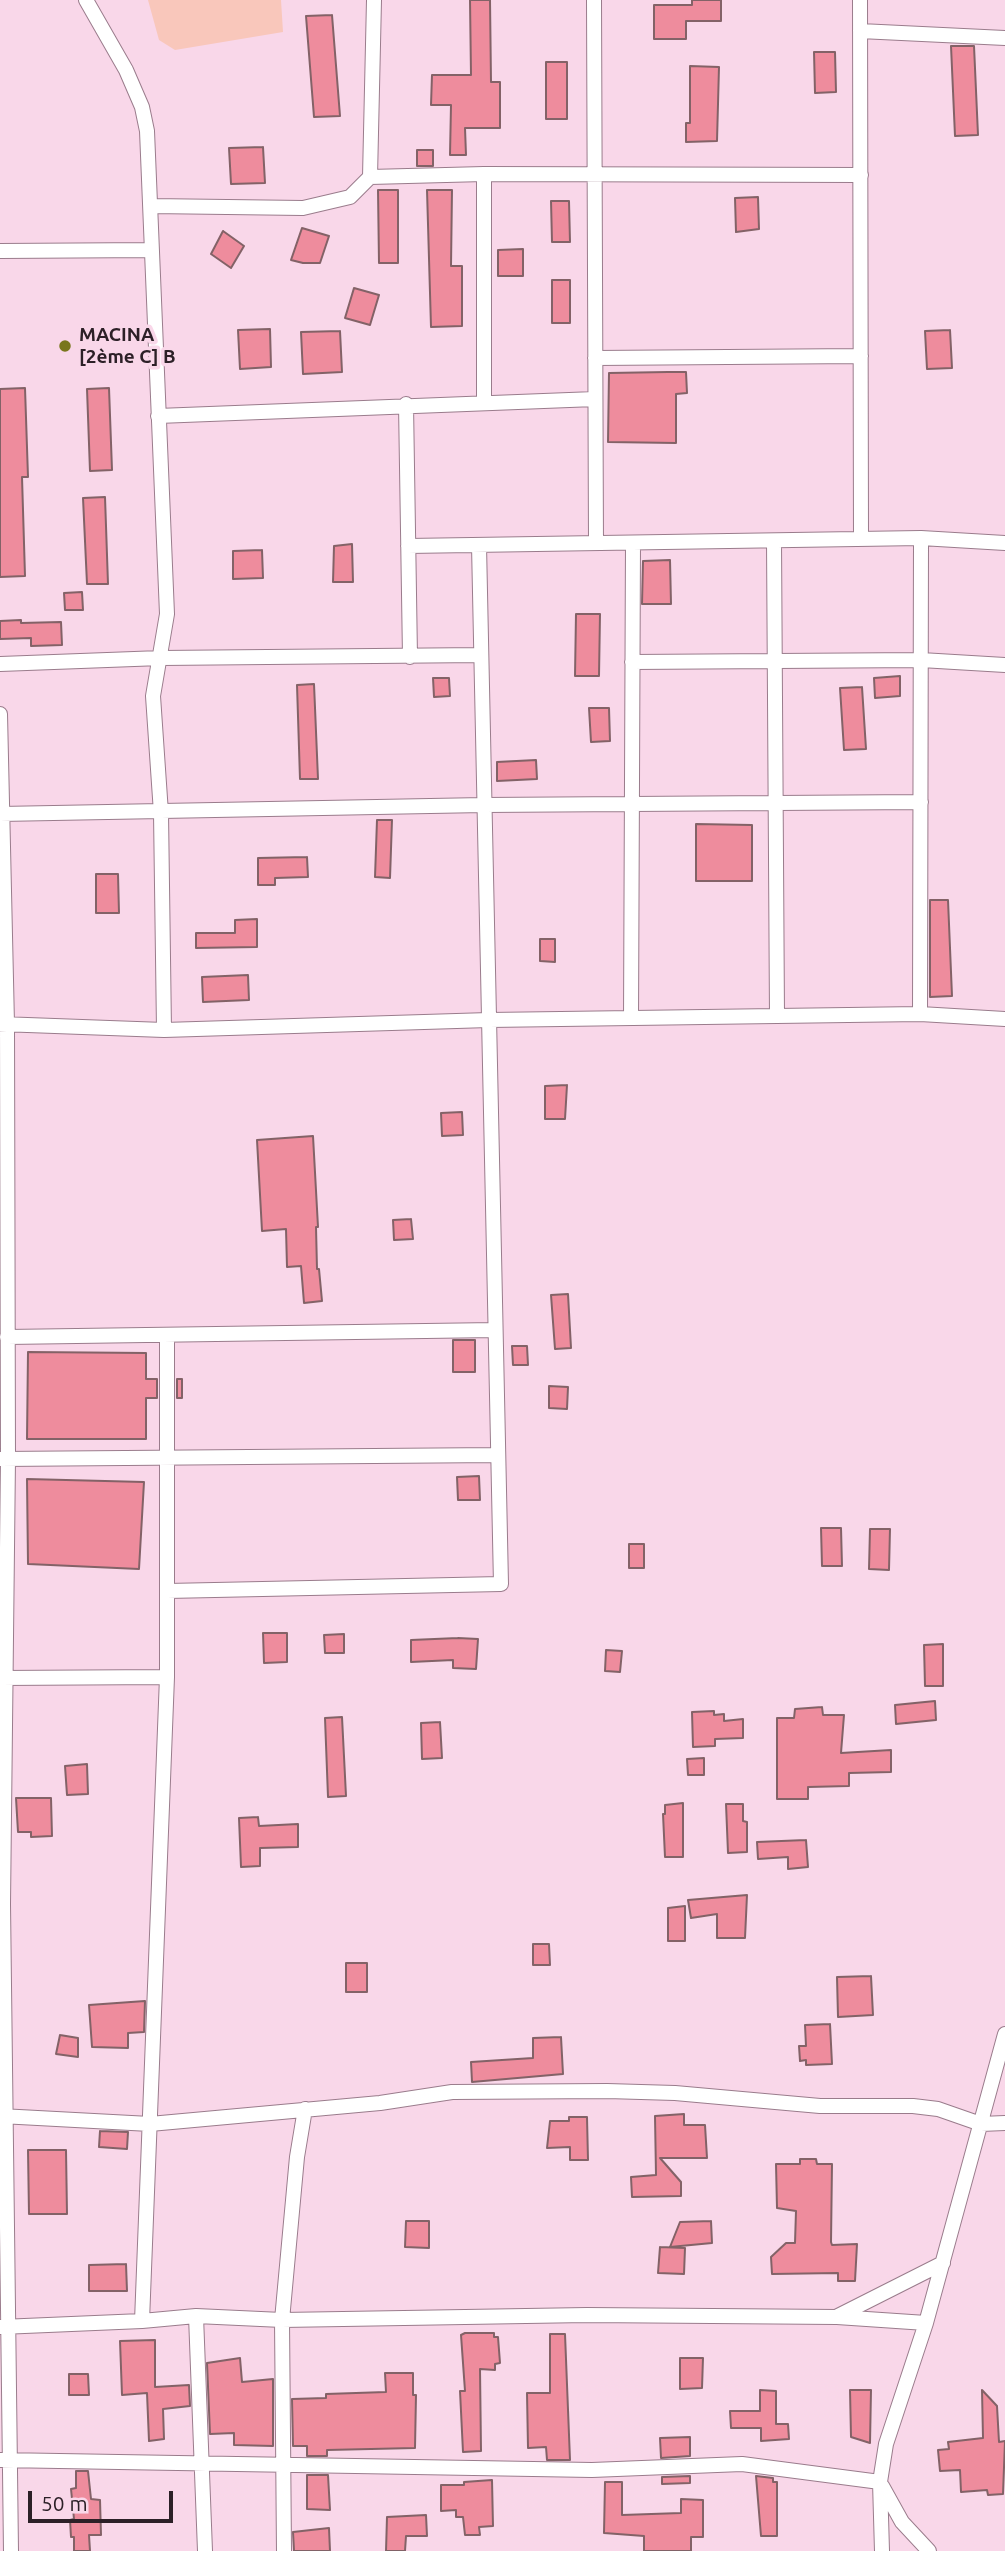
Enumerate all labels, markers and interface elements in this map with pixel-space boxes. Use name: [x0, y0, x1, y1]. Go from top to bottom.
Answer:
place label: MACINA [2ème C] B: [79, 324, 176, 368]
marker: MACINA [2ème C] B: [57, 338, 73, 354]
scale bar: [32, 2478, 177, 2522]
text: 50 m: [41, 2491, 88, 2515]

